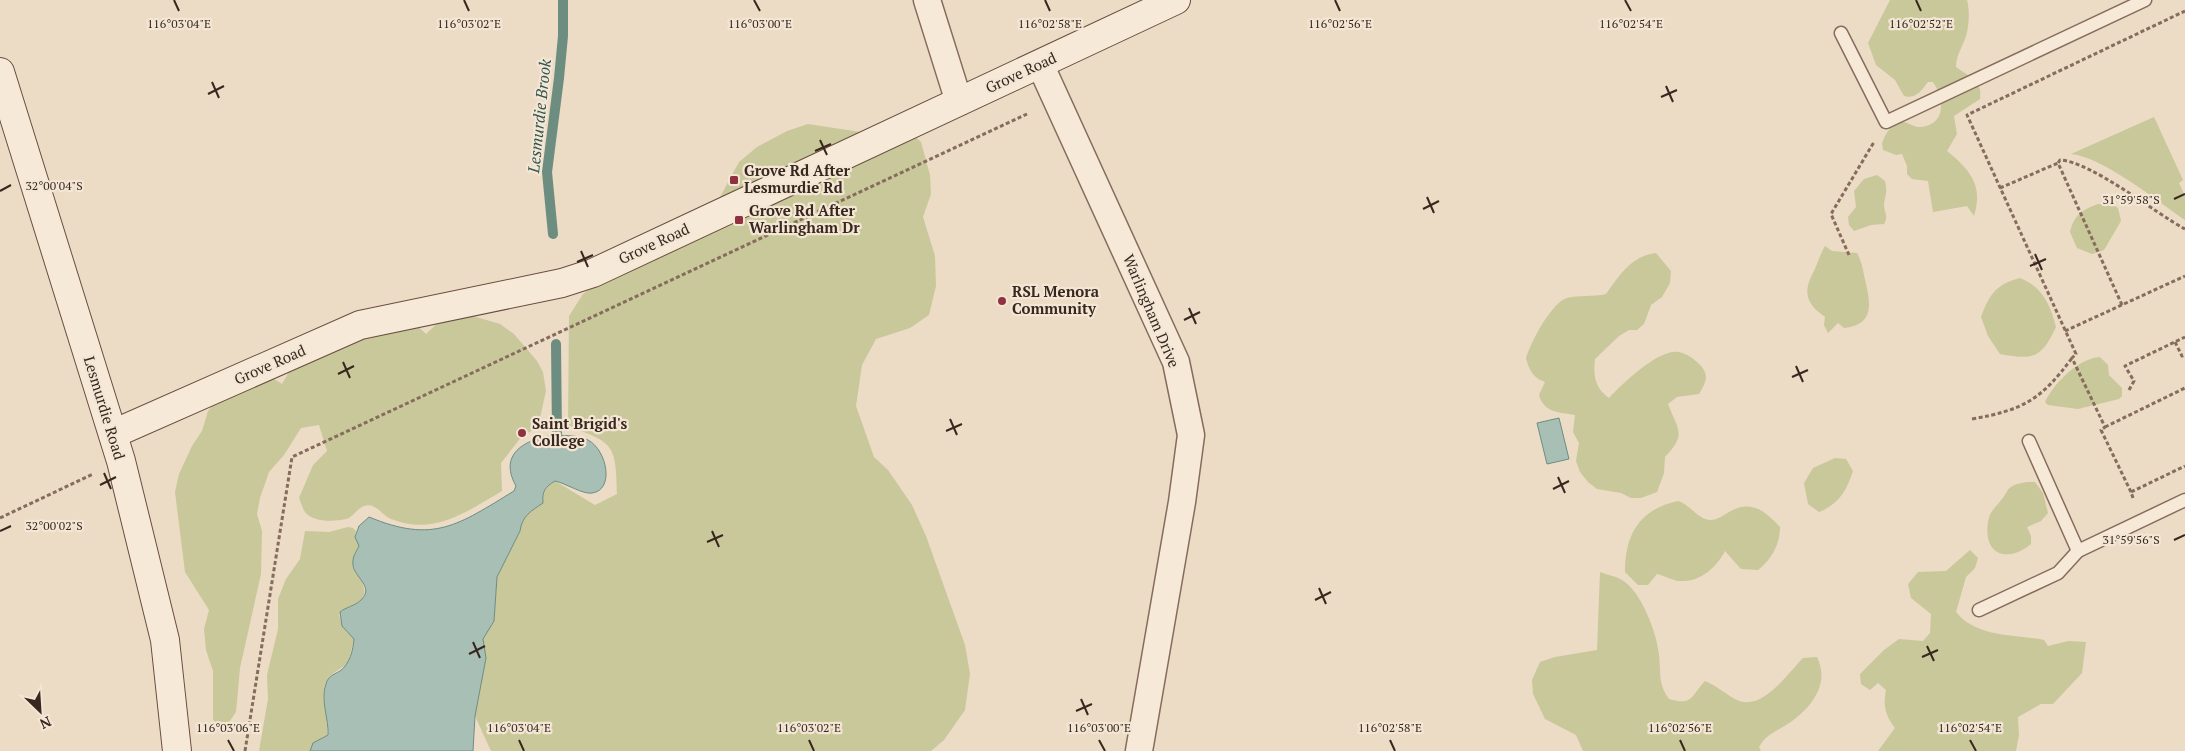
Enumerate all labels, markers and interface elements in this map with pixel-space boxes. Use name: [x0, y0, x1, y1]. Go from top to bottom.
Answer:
text: 116°03'04"E: [147, 16, 211, 31]
text: 116°03'02"E: [437, 16, 501, 31]
text: 116°03'00"E: [728, 16, 792, 31]
text: 116°02'58"E: [1018, 16, 1082, 31]
text: 116°02'56"E: [1308, 16, 1372, 31]
text: 116°02'54"E: [1599, 16, 1663, 31]
text: 116°02'52"E: [1889, 16, 1953, 31]
street label: Grove Road: [982, 47, 1059, 97]
water label: Lesmurdie Brook: [522, 58, 556, 175]
place label: Grove Rd After Lesmurdie Rd: [744, 160, 851, 197]
marker: Grove Rd After Lesmurdie Rd: [728, 174, 740, 186]
text: 32°00'04"S: [25, 178, 83, 193]
text: 31°59'58"S: [2102, 192, 2160, 207]
place label: Grove Rd After Warlingham Dr: [749, 200, 860, 237]
marker: Grove Rd After Warlingham Dr: [733, 214, 745, 226]
street label: Grove Road: [615, 218, 692, 268]
street label: Warlingham Drive: [1119, 251, 1185, 370]
place label: RSL Menora Community: [1012, 281, 1100, 318]
marker: RSL Menora Community: [996, 295, 1008, 307]
street label: Grove Road: [231, 339, 308, 389]
street label: Lesmurdie Road: [80, 354, 130, 462]
place label: Saint Brigid's College: [532, 413, 627, 450]
marker: Saint Brigid's College: [516, 427, 528, 439]
text: 32°00'02"S: [25, 518, 83, 533]
text: 31°59'56"S: [2102, 532, 2160, 547]
north arrow: [15, 686, 65, 736]
text: N: [37, 712, 55, 734]
text: 116°03'06"E: [196, 720, 260, 735]
text: 116°03'04"E: [487, 720, 551, 735]
text: 116°03'02"E: [777, 720, 841, 735]
text: 116°03'00"E: [1067, 720, 1131, 735]
text: 116°02'58"E: [1358, 720, 1422, 735]
text: 116°02'56"E: [1648, 720, 1712, 735]
text: 116°02'54"E: [1938, 720, 2002, 735]

